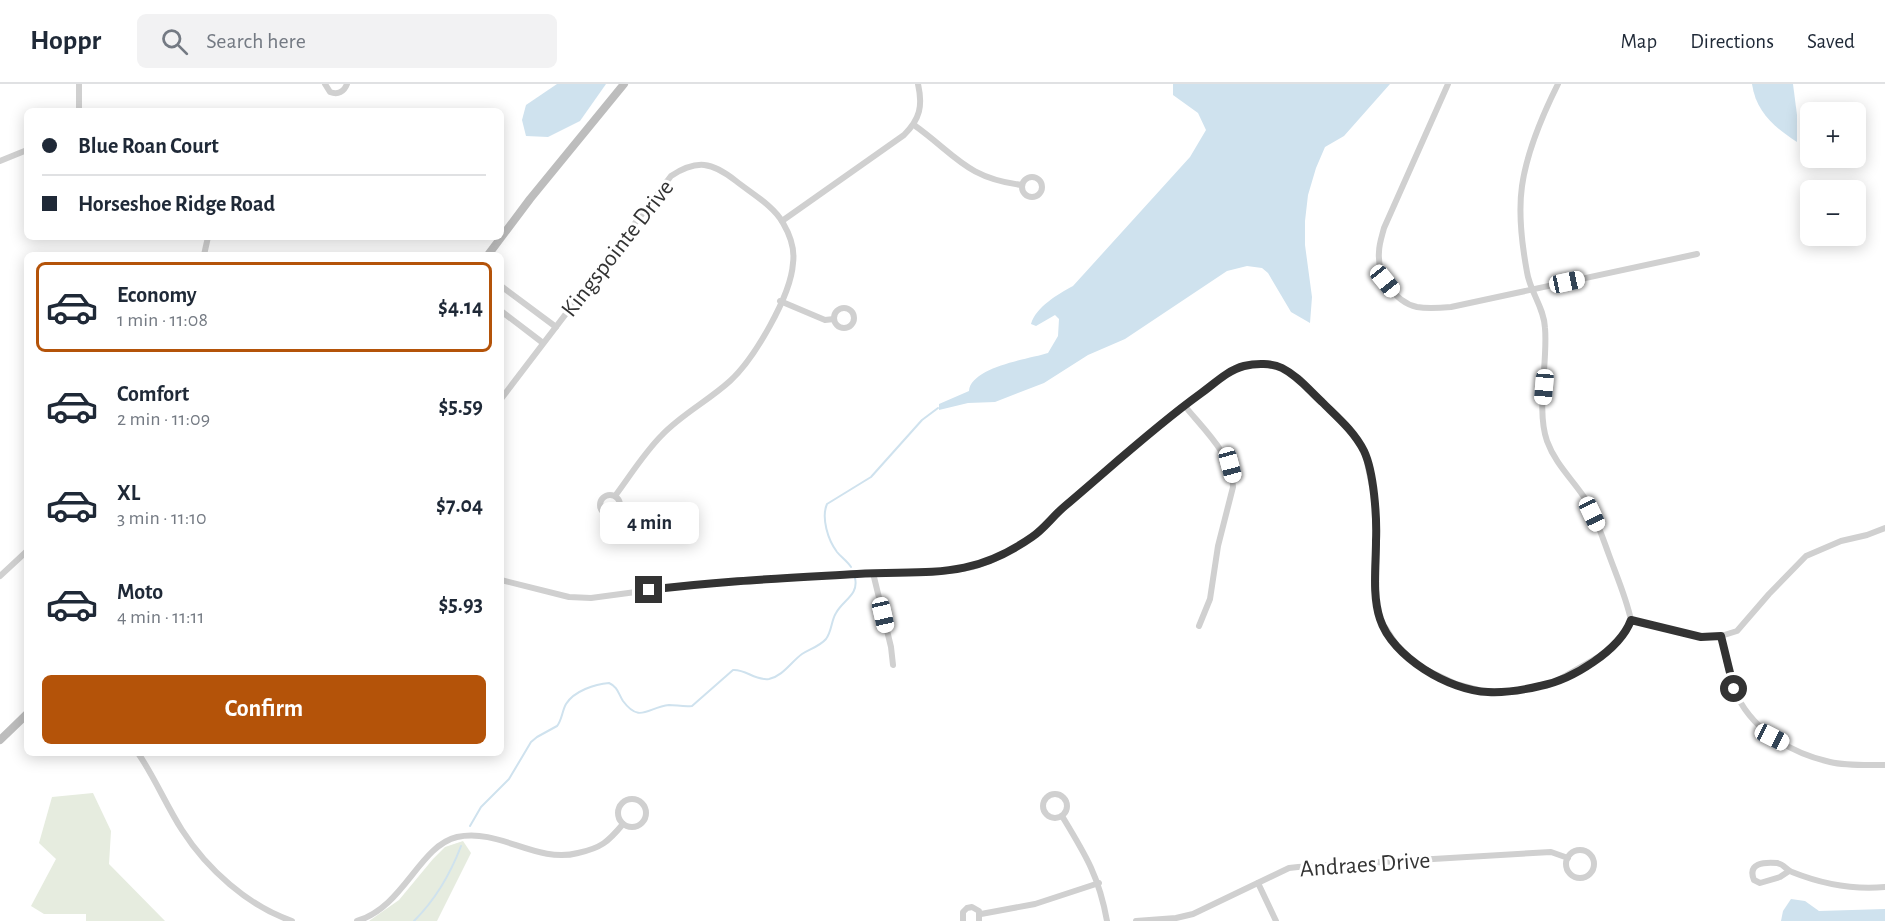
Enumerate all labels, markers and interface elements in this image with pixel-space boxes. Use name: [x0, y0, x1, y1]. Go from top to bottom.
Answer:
search box: [137, 14, 557, 68]
icon: search: [158, 25, 191, 58]
text: Hoppr: [30, 27, 101, 55]
text: Search here: [206, 30, 306, 52]
text: Map: [1621, 31, 1657, 52]
text: Directions: [1690, 31, 1774, 52]
text: Saved: [1807, 31, 1855, 52]
map controls: [1800, 102, 1866, 246]
button: +: [1800, 102, 1866, 168]
text: Blue Roan Court: [78, 135, 219, 157]
street label: Kingspointe Drive: [557, 176, 678, 322]
button: −: [1800, 180, 1866, 246]
text: Horseshoe Ridge Road: [78, 193, 275, 215]
car: [1367, 261, 1403, 301]
car: [1548, 269, 1586, 295]
icon: car: [45, 280, 99, 334]
text: Economy: [117, 284, 197, 306]
text: $4.14: [438, 296, 483, 318]
text: 1 min · 11:08: [117, 310, 208, 330]
car: [1533, 368, 1555, 406]
icon: car: [45, 379, 99, 433]
text: Comfort: [117, 383, 189, 405]
text: $5.59: [438, 395, 483, 417]
text: 2 min · 11:09: [117, 409, 210, 429]
car: [1217, 445, 1243, 485]
icon: car: [45, 478, 99, 532]
text: XL: [117, 482, 140, 504]
text: $7.04: [436, 494, 483, 516]
car: [1576, 494, 1608, 534]
callout: 4 min: [600, 503, 698, 545]
text: 3 min · 11:10: [117, 508, 207, 528]
text: 4 min: [627, 513, 672, 533]
route end: [635, 576, 662, 603]
icon: car: [45, 577, 99, 631]
text: Moto: [117, 581, 163, 603]
text: $5.93: [438, 593, 483, 615]
car: [870, 595, 896, 635]
text: 4 min · 11:11: [117, 607, 204, 627]
button: Confirm: [42, 675, 486, 744]
route start: [1720, 675, 1747, 702]
car: [1752, 721, 1792, 753]
street label: Andraes Drive: [1299, 848, 1431, 882]

